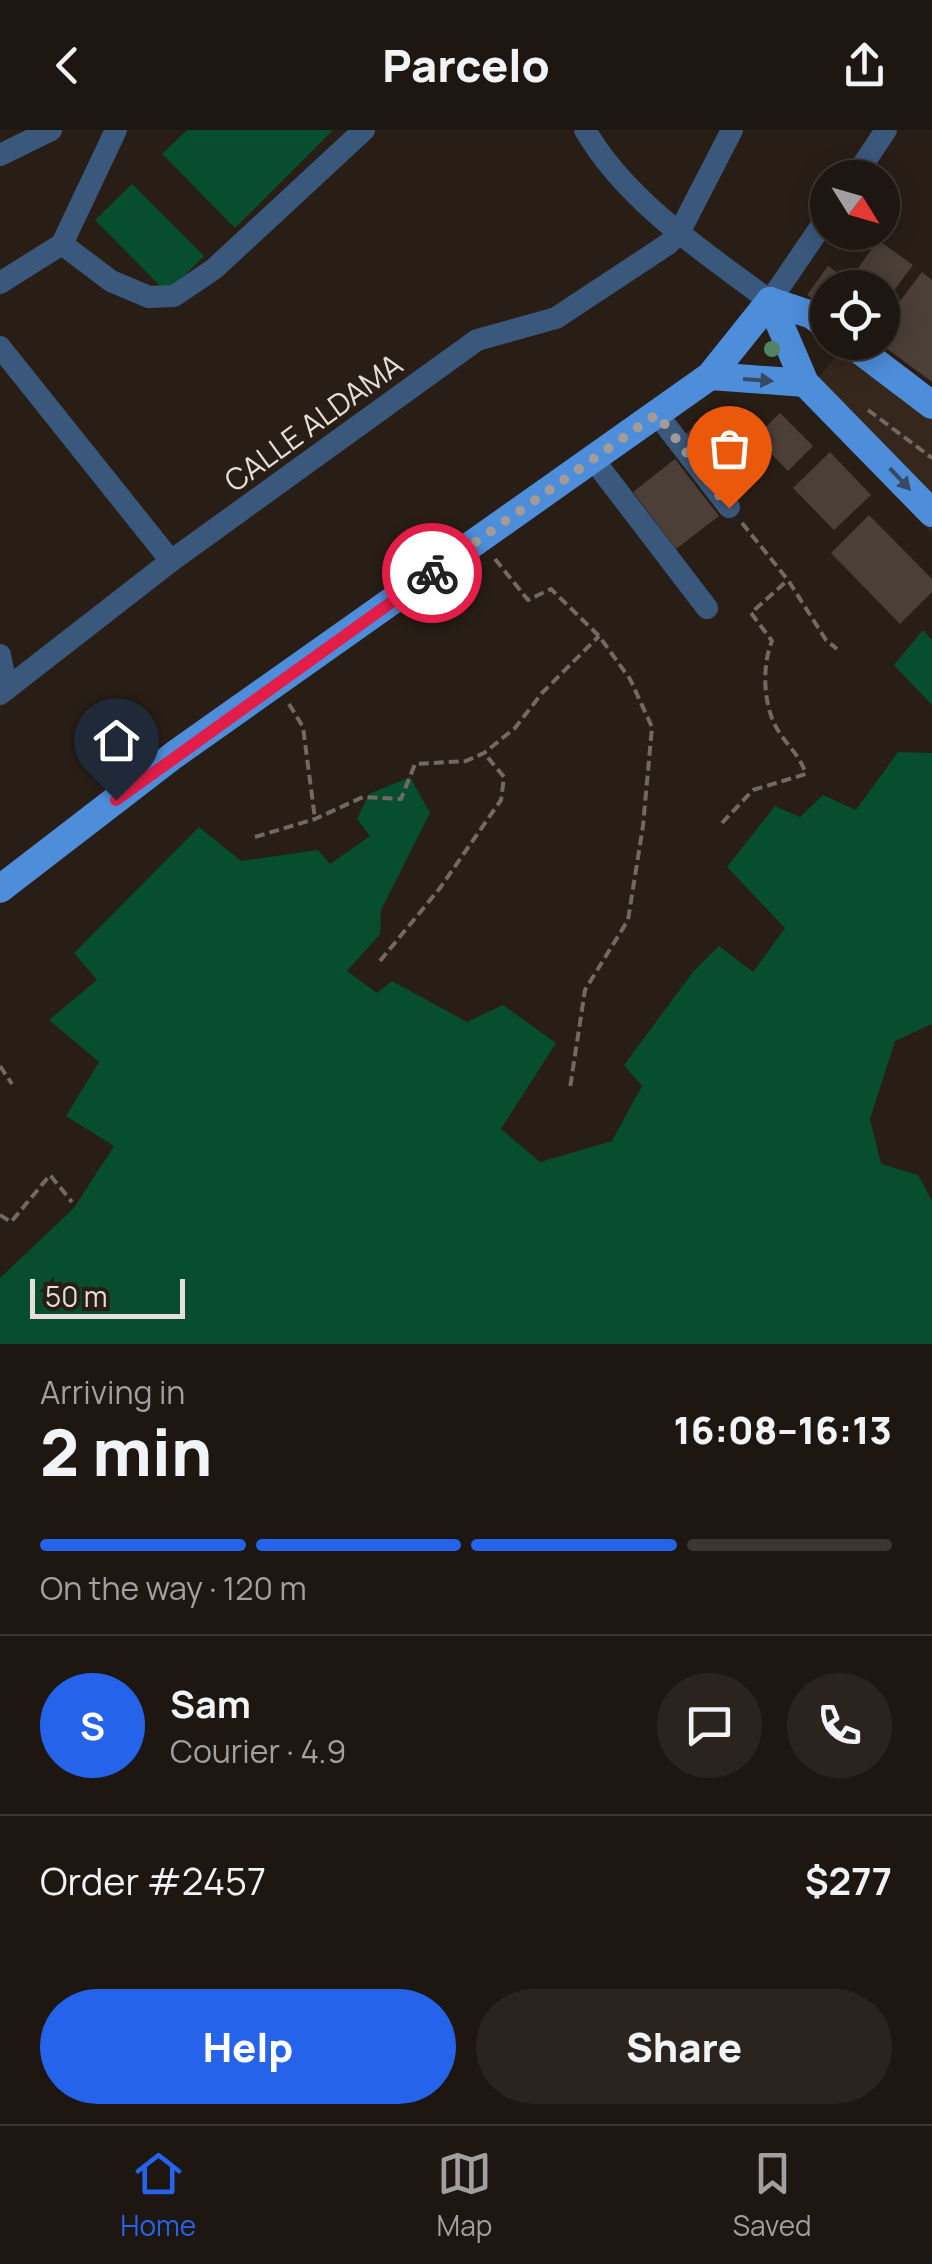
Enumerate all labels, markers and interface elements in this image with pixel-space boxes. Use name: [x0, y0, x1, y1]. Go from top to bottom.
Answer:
text: Parcelo: [382, 34, 550, 96]
icon: back: [40, 38, 95, 93]
icon: share: [837, 38, 892, 93]
north arrow: [810, 160, 900, 250]
map controls: [810, 160, 900, 360]
button: locate: [810, 270, 900, 360]
street label: CALLE ALDAMA: [216, 343, 410, 501]
one-way arrow: [742, 372, 774, 388]
pin: [687, 406, 772, 509]
icon: bag: [702, 421, 757, 476]
one-way arrow: [888, 467, 911, 491]
courier: [382, 523, 482, 623]
icon: bike: [405, 546, 460, 601]
pin: [74, 698, 159, 801]
icon: home: [89, 713, 144, 768]
scale bar: [30, 1274, 185, 1318]
text: 50 m: [45, 1277, 108, 1315]
text: Arriving in: [40, 1370, 185, 1414]
text: 16:08–16:13: [674, 1403, 892, 1455]
text: 2 min: [40, 1407, 212, 1496]
text: On the way · 120 m: [40, 1566, 307, 1610]
button: chat: [657, 1673, 762, 1778]
button: phone: [787, 1673, 892, 1778]
text: Sam: [170, 1677, 251, 1729]
text: S: [80, 1699, 105, 1751]
text: Courier · 4.9: [170, 1729, 346, 1773]
text: Order #2457: [40, 1854, 266, 1906]
text: $277: [805, 1854, 892, 1906]
button: Help: [40, 1989, 456, 2104]
button: Share: [476, 1989, 892, 2104]
tab: Home: [120, 2146, 196, 2244]
tab: Map: [437, 2146, 492, 2244]
tab: Saved: [733, 2146, 812, 2244]

